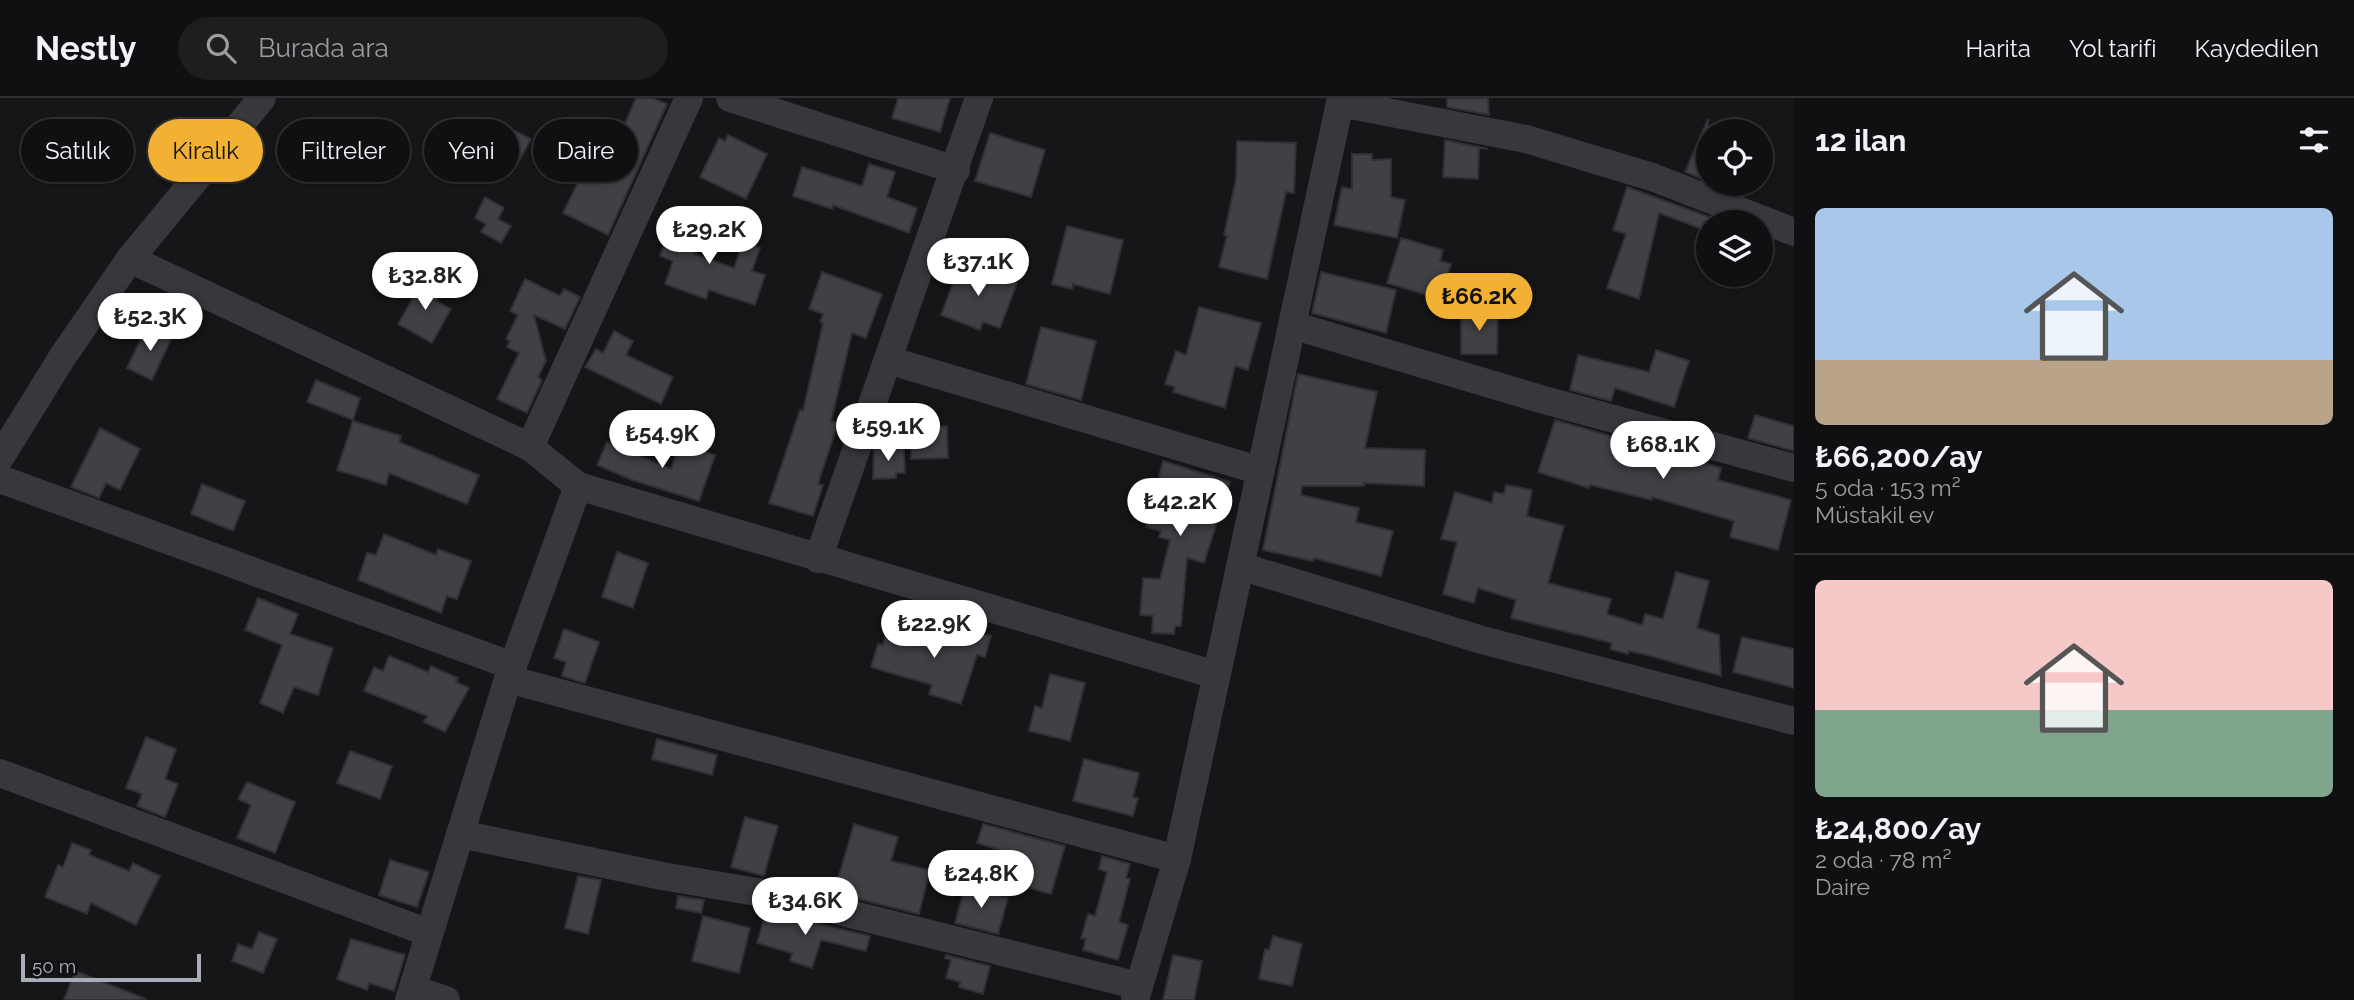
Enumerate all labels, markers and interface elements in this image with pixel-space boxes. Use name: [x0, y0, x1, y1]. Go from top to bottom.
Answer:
search box: [178, 17, 668, 80]
text: Nestly: [35, 29, 136, 68]
icon: search: [202, 29, 240, 67]
text: Burada ara: [258, 33, 389, 63]
text: Harita: [1965, 34, 2031, 63]
text: Yol tarifi: [2069, 34, 2157, 63]
text: Kaydedilen: [2195, 34, 2319, 63]
chip: Satılık: [21, 119, 134, 182]
chip: Kiralık: [148, 119, 263, 182]
chip: Filtreler: [277, 119, 410, 182]
chip: Yeni: [424, 119, 519, 182]
chip: Daire: [533, 119, 638, 182]
map controls: [1696, 119, 1773, 287]
button: locate: [1696, 119, 1773, 196]
icon: filters: [2295, 121, 2333, 159]
text: 12 ilan: [1815, 123, 1906, 158]
pin: ₺29.2K: [652, 206, 766, 266]
button: layers: [1696, 210, 1773, 287]
text: ₺29.2K: [672, 215, 746, 242]
pin: ₺37.1K: [921, 238, 1035, 298]
text: ₺37.1K: [943, 247, 1013, 274]
pin: ₺32.8K: [368, 252, 482, 312]
icon: home: [2011, 253, 2137, 379]
text: ₺32.8K: [388, 261, 462, 288]
pin: ₺66.2K: [1422, 274, 1536, 333]
text: ₺66.2K: [1441, 282, 1517, 309]
pin: ₺52.3K: [93, 294, 207, 353]
text: ₺52.3K: [114, 302, 186, 329]
pin: ₺59.1K: [831, 404, 945, 463]
pin: ₺54.9K: [605, 410, 719, 470]
text: ₺59.1K: [852, 412, 924, 439]
text: ₺54.9K: [625, 419, 699, 446]
pin: ₺68.1K: [1606, 422, 1720, 481]
text: ₺68.1K: [1626, 430, 1700, 457]
text: ₺66,200/ay: [1815, 439, 1982, 474]
text: 5 oda · 153 m²: [1815, 474, 1961, 501]
pin: ₺42.2K: [1123, 478, 1237, 538]
text: ₺42.2K: [1143, 487, 1217, 514]
text: Müstakil ev: [1815, 501, 1934, 528]
pin: ₺22.9K: [877, 601, 991, 660]
text: ₺22.9K: [897, 609, 971, 636]
icon: home: [2011, 625, 2137, 751]
text: ₺24,800/ay: [1815, 811, 1981, 846]
text: 2 oda · 78 m²: [1815, 846, 1951, 873]
pin: ₺24.8K: [924, 850, 1038, 910]
text: ₺24.8K: [944, 859, 1018, 886]
text: Daire: [1815, 873, 1870, 900]
pin: ₺34.6K: [748, 878, 862, 937]
text: ₺34.6K: [768, 886, 842, 913]
scale bar: [21, 951, 201, 983]
text: 50 m: [32, 955, 76, 977]

